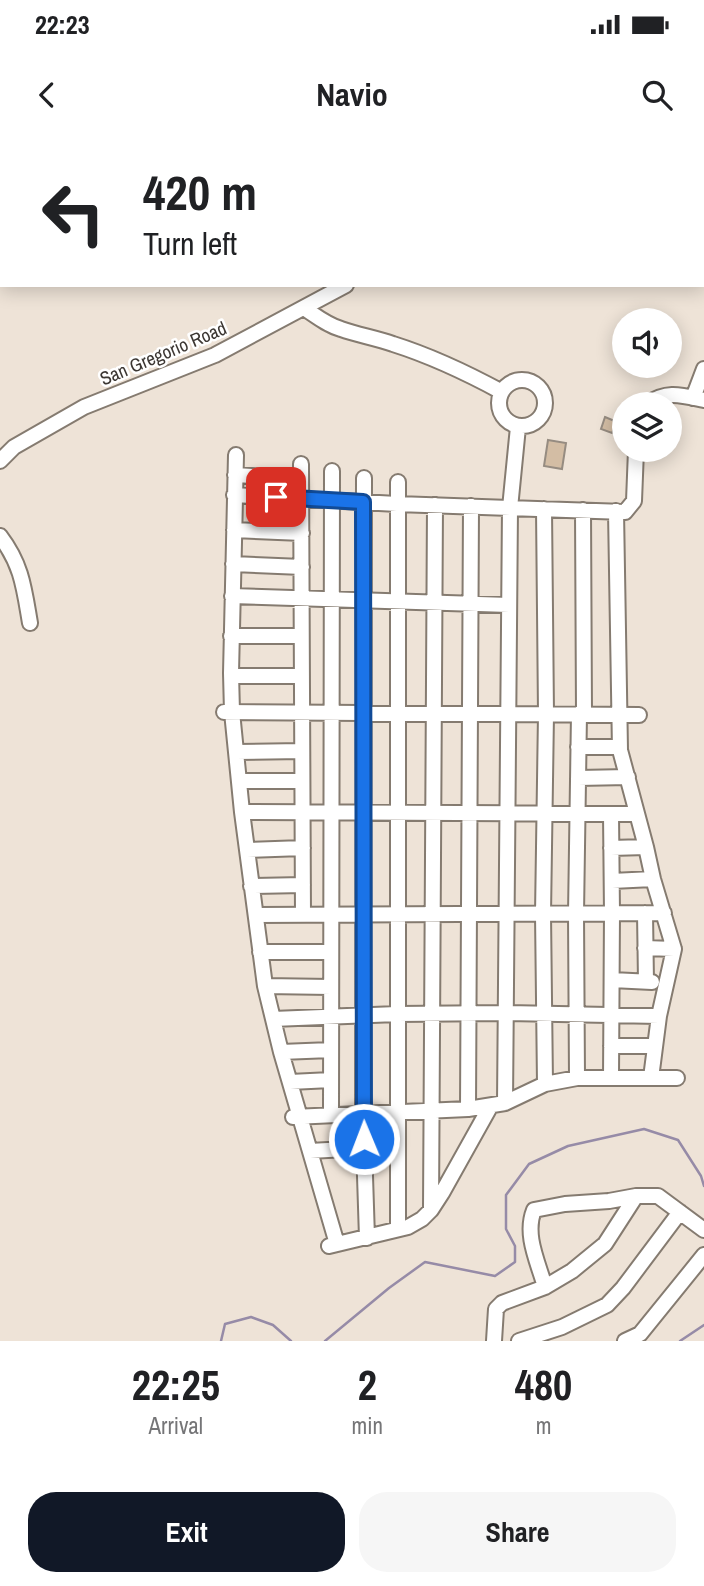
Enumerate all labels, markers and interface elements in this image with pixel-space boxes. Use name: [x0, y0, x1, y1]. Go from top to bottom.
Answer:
text: 22:23: [35, 7, 90, 42]
text: Navio: [316, 73, 388, 116]
icon: back: [28, 76, 66, 114]
icon: search: [638, 76, 676, 114]
text: 420 m: [143, 159, 257, 225]
icon: left: [28, 168, 119, 259]
text: Turn left: [143, 222, 237, 265]
map controls: [612, 308, 682, 462]
button: sound: [612, 308, 682, 378]
street label: San Gregorio Road: [96, 315, 230, 391]
button: layers: [612, 392, 682, 462]
pin: [246, 467, 306, 527]
icon: arrive: [257, 478, 295, 516]
position arrow: [327, 1102, 401, 1176]
text: 22:25: [132, 1357, 220, 1413]
text: 2: [358, 1357, 377, 1413]
text: 480: [515, 1357, 572, 1413]
text: Arrival: [149, 1410, 203, 1441]
text: min: [352, 1410, 383, 1441]
text: m: [536, 1410, 551, 1441]
button: Exit: [28, 1492, 345, 1572]
button: Share: [359, 1492, 676, 1572]

